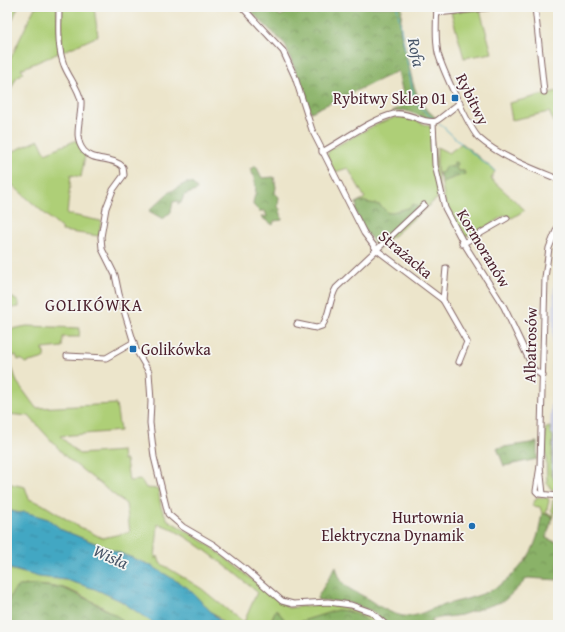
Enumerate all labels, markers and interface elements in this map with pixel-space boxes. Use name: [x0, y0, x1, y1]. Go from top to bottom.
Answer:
water label: Rofa: [402, 34, 432, 69]
street label: Rybitwy: [450, 69, 496, 129]
place label: Rybitwy Sklep 01: [333, 86, 447, 110]
marker: Rybitwy Sklep 01: [450, 93, 460, 103]
street label: Kormoranów: [451, 204, 517, 292]
street label: Strażacka: [374, 224, 439, 284]
district label: GOLIKÓWKA: [45, 292, 143, 317]
street label: Albatrosów: [517, 306, 543, 383]
place label: Golikówka: [141, 337, 211, 361]
marker: Golikówka: [128, 344, 138, 354]
place label: Hurtownia Elektryczna Dynamik: [321, 505, 465, 547]
marker: Hurtownia Elektryczna Dynamik: [467, 521, 477, 531]
water label: Wisła: [90, 537, 133, 575]

